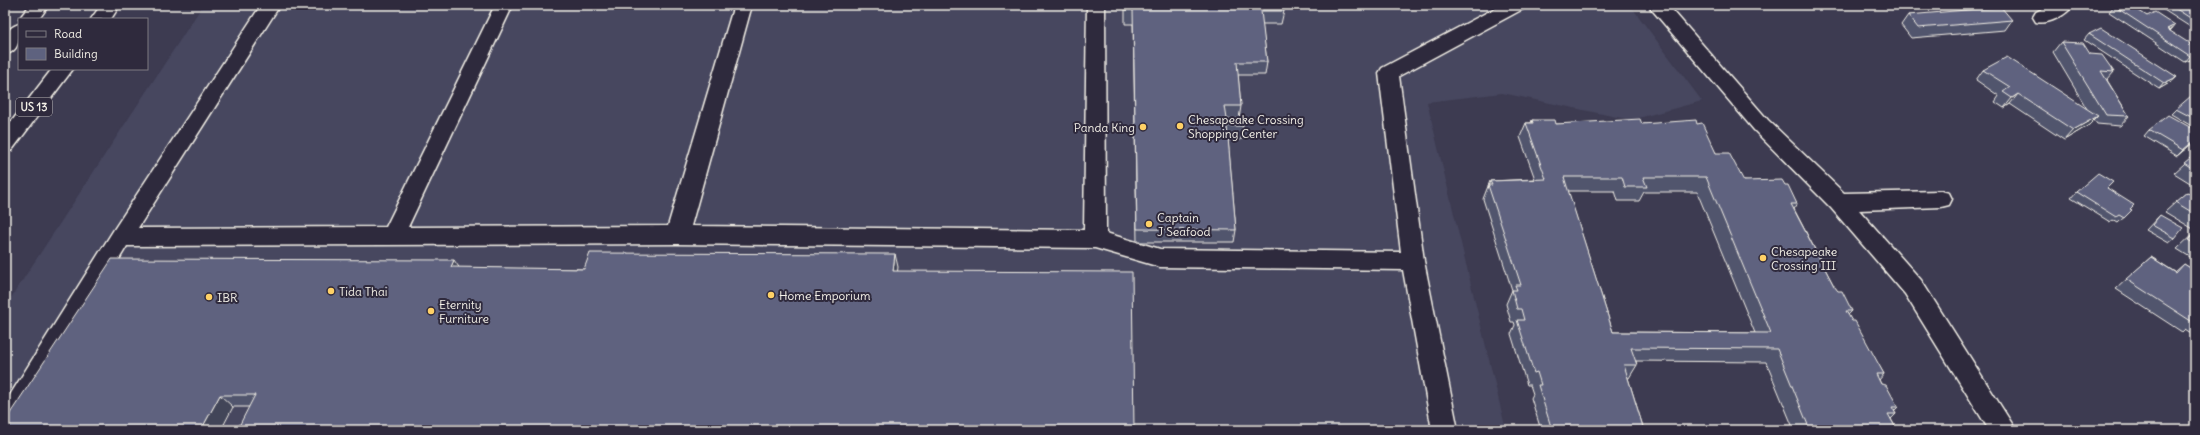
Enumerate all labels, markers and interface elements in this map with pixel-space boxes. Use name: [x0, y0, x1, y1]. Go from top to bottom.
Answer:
legend: [18, 18, 148, 70]
text: Road: [54, 26, 82, 41]
text: Building: [54, 46, 98, 61]
road number: US 13: [16, 98, 52, 116]
place label: Chesapeake Crossing Shopping Center: [1188, 112, 1304, 141]
place label: Panda King: [1074, 120, 1135, 135]
marker: Chesapeake Crossing Shopping Center: [1175, 121, 1185, 131]
marker: Panda King: [1138, 122, 1148, 132]
place label: Captain J Seafood: [1157, 210, 1210, 239]
marker: Captain J Seafood: [1144, 219, 1154, 229]
place label: Chesapeake Crossing III: [1771, 244, 1837, 273]
marker: Chesapeake Crossing III: [1758, 253, 1768, 263]
place label: Tida Thai: [339, 284, 387, 299]
marker: Tida Thai: [326, 286, 336, 296]
place label: Home Emporium: [779, 288, 871, 303]
place label: IBR: [217, 290, 238, 305]
marker: Home Emporium: [766, 290, 776, 300]
marker: IBR: [204, 292, 214, 302]
place label: Eternity Furniture: [439, 297, 489, 326]
marker: Eternity Furniture: [426, 306, 436, 316]

